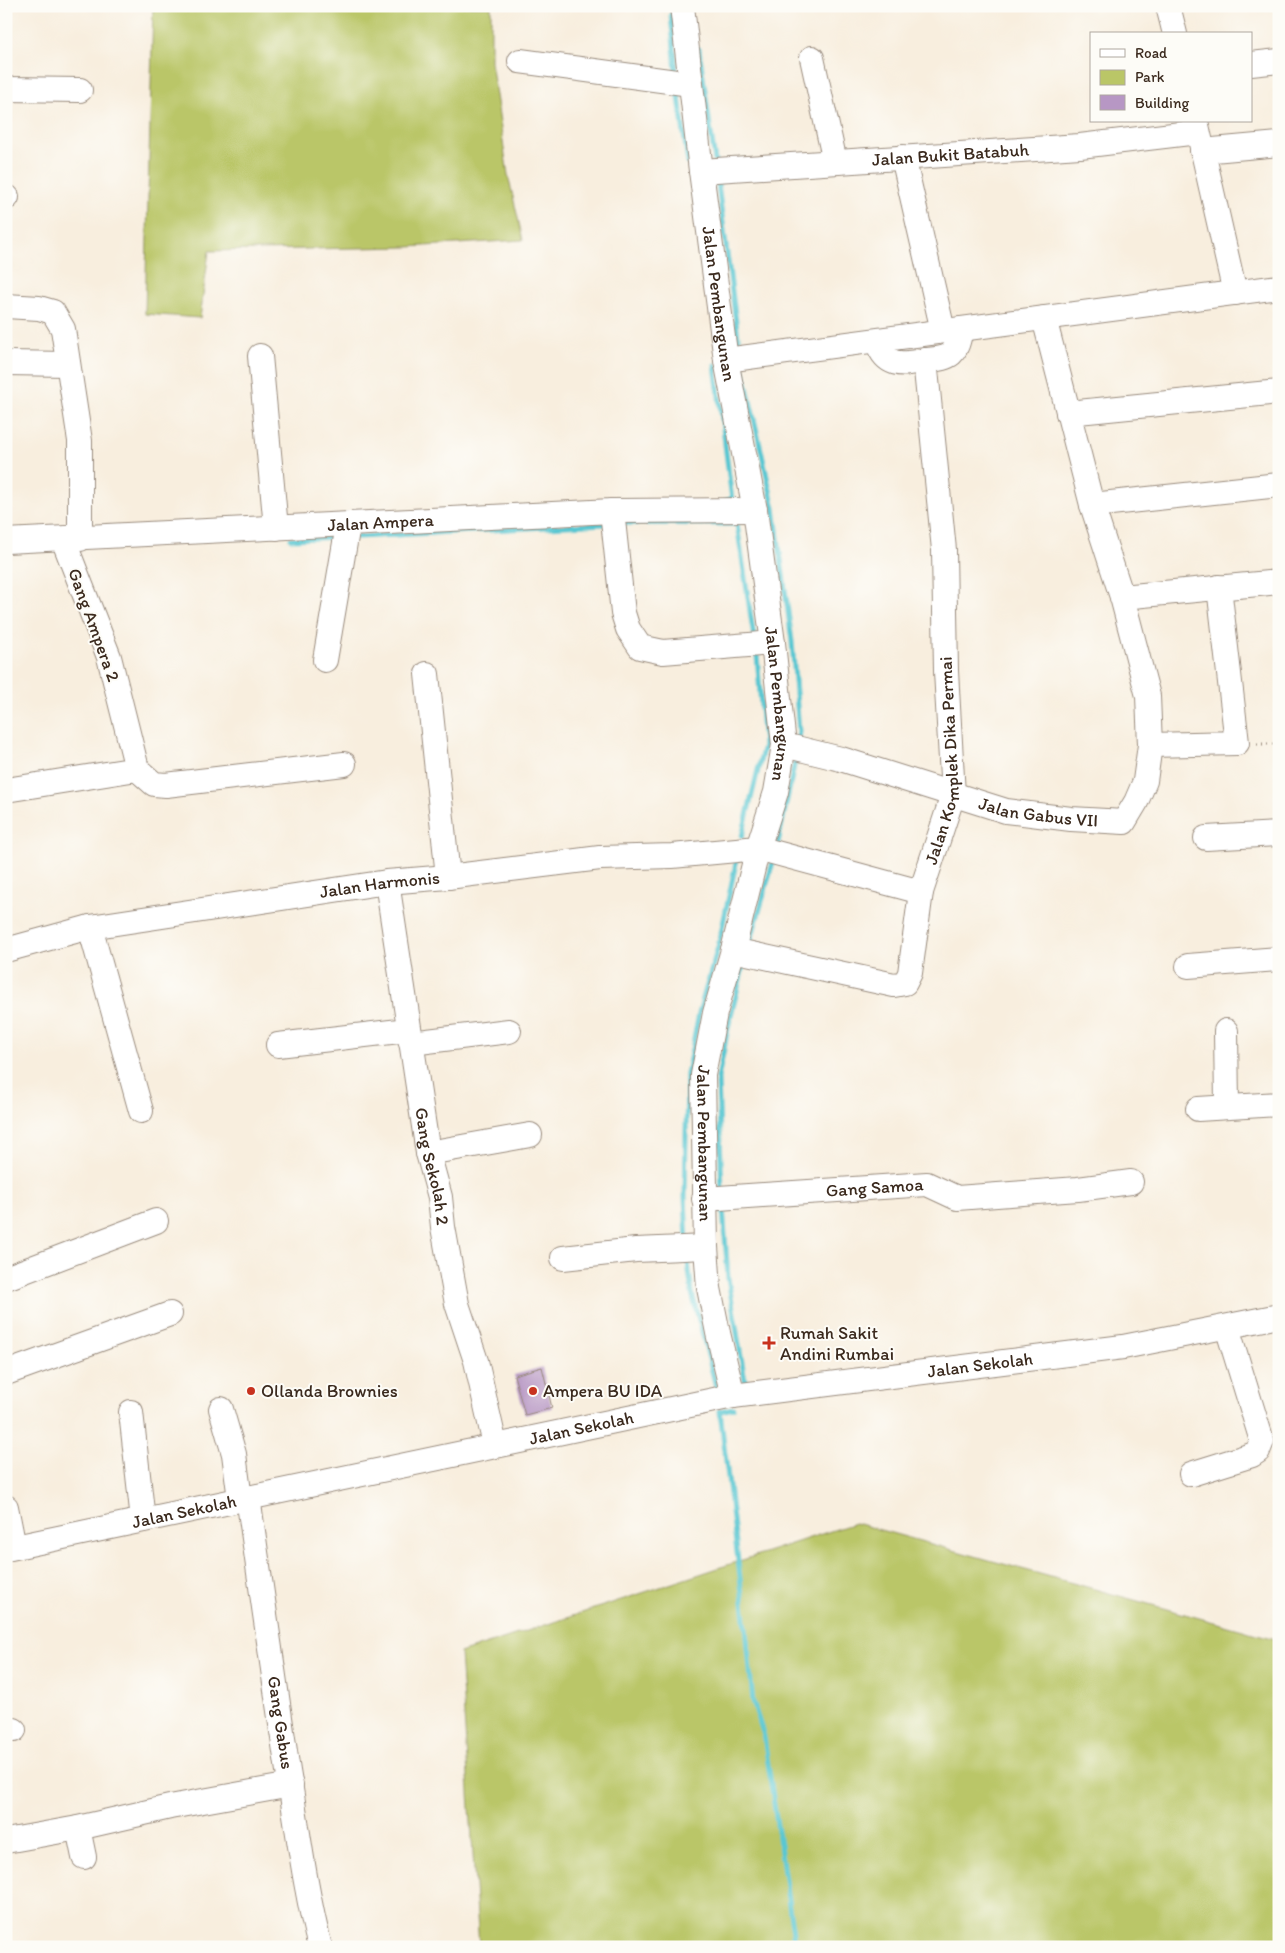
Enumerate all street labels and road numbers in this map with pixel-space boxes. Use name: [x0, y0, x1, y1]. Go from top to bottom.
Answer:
street label: Jalan Bukit Batabuh: [871, 138, 1030, 171]
street label: Jalan Pembangunan: [697, 225, 741, 383]
street label: Jalan Ampera: [327, 509, 435, 536]
street label: Gang Ampera 2: [63, 565, 125, 685]
street label: Jalan Pembangunan: [760, 625, 795, 783]
street label: Jalan Komplek Dika Permai: [920, 656, 964, 867]
street label: Jalan Gabus VII: [976, 792, 1099, 832]
street label: Jalan Harmonis: [318, 867, 441, 903]
street label: Jalan Pembangunan: [692, 1064, 717, 1222]
street label: Gang Sekolah 2: [410, 1106, 454, 1227]
street label: Gang Samoa: [825, 1173, 925, 1202]
street label: Jalan Sekolah: [926, 1347, 1034, 1382]
street label: Jalan Sekolah: [527, 1406, 636, 1450]
street label: Jalan Sekolah: [130, 1490, 238, 1533]
street label: Gang Gabus: [263, 1675, 299, 1771]

